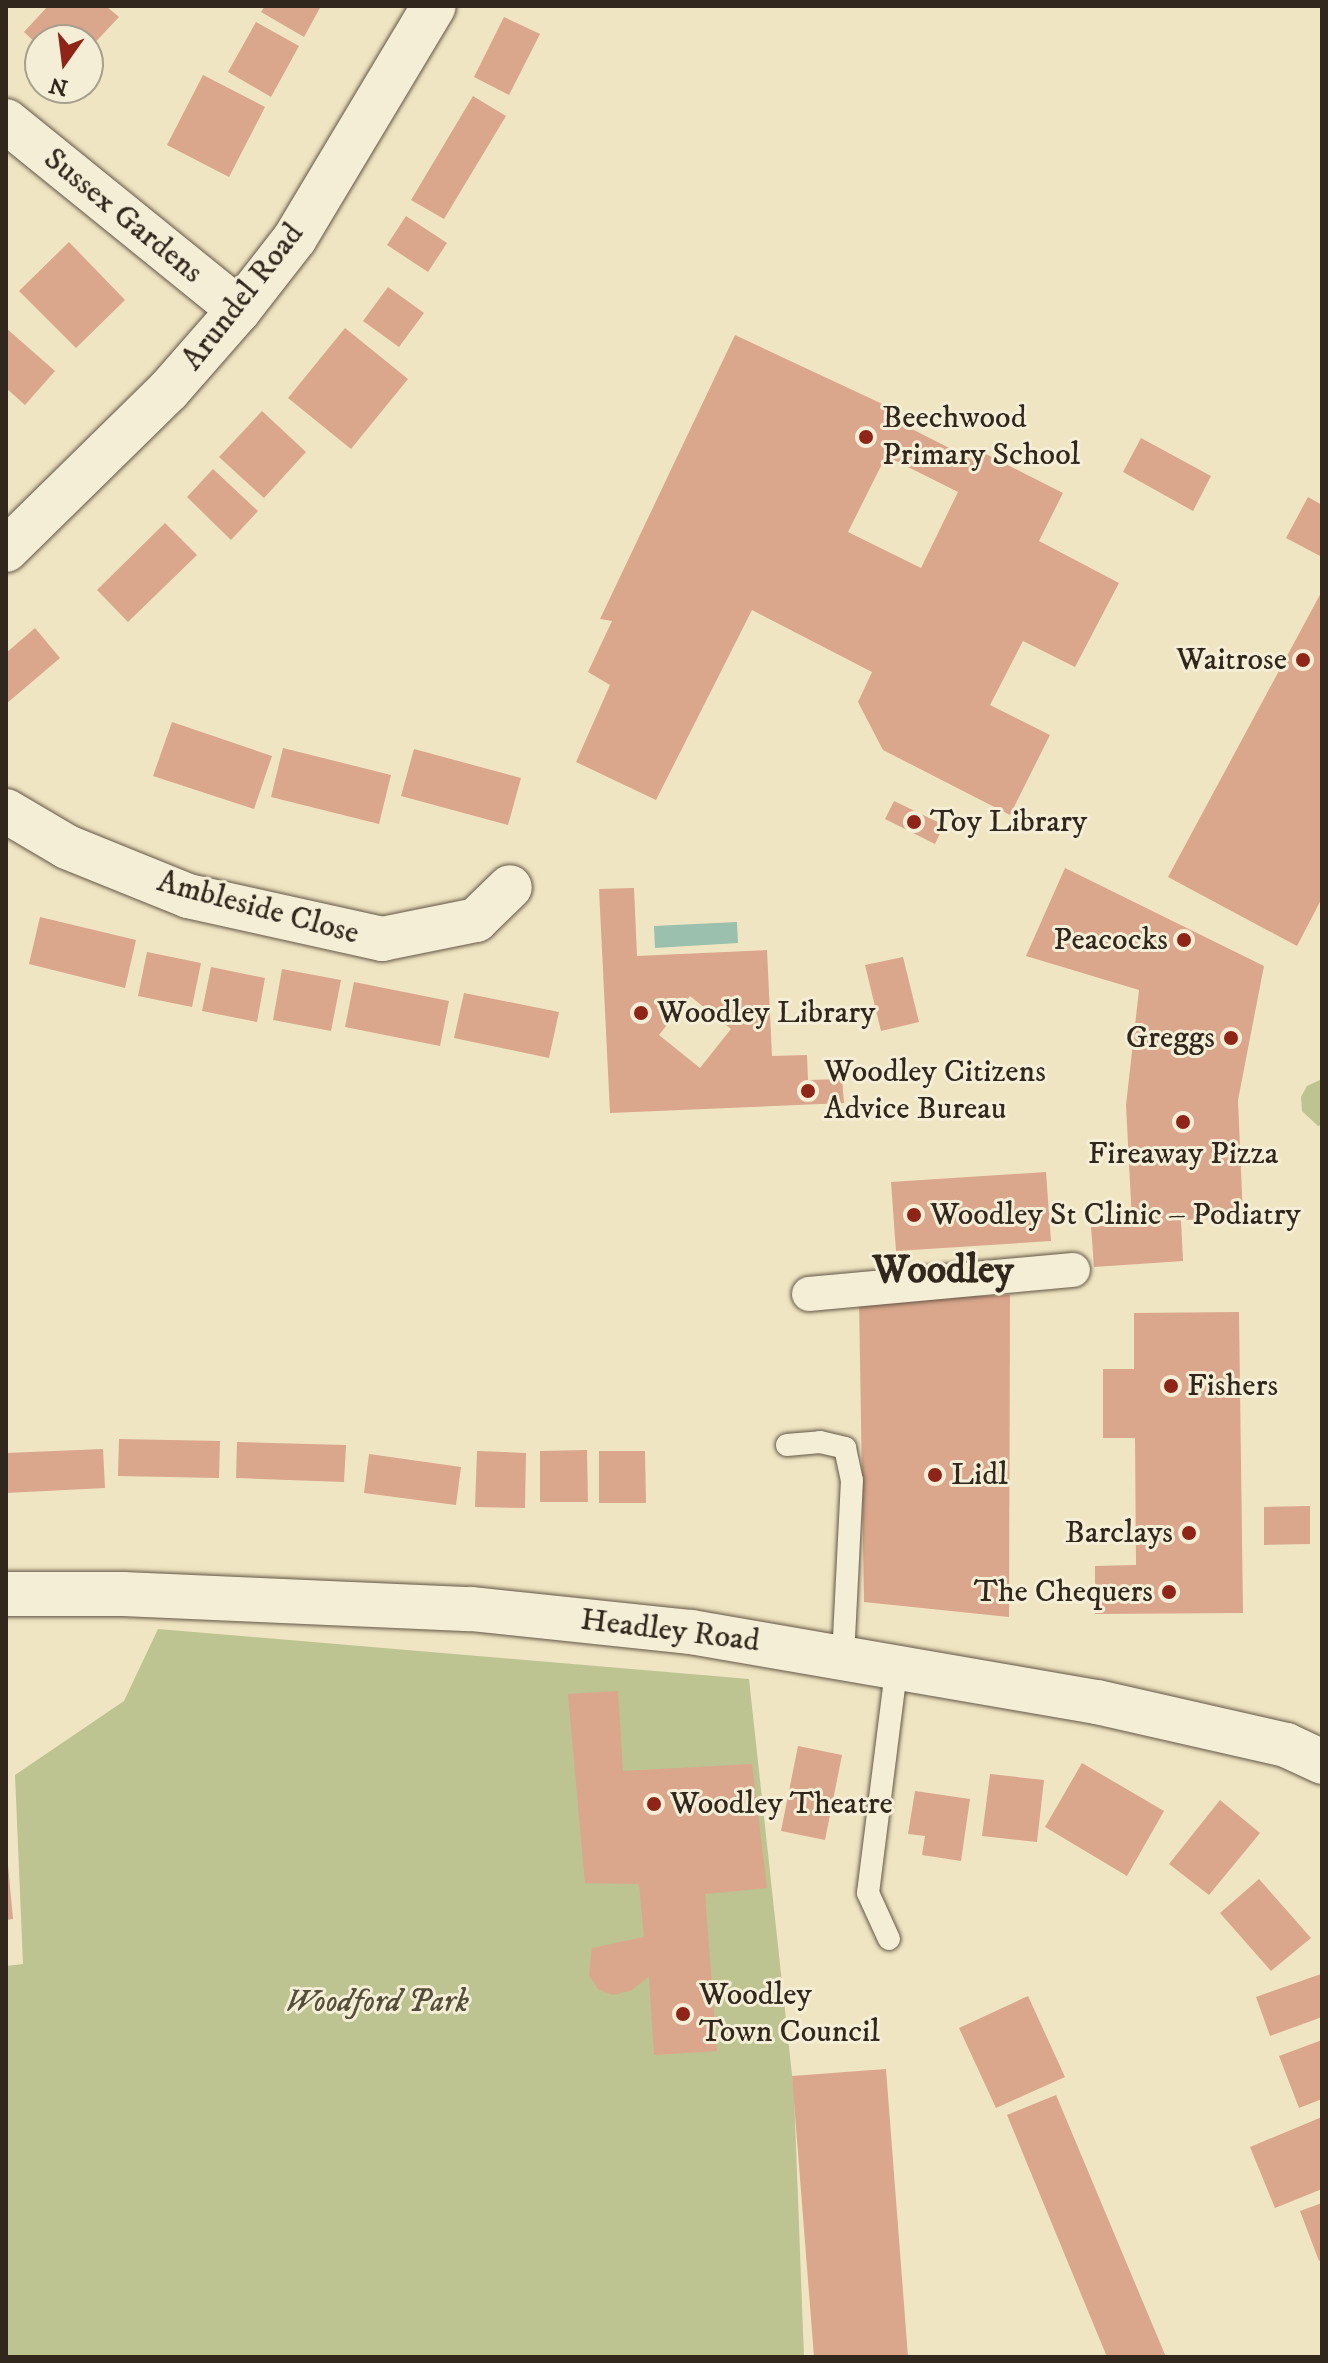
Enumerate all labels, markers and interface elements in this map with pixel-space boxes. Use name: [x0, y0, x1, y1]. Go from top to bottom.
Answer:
north arrow: [24, 24, 104, 104]
text: N: [47, 71, 71, 101]
street label: Sussex Gardens: [36, 140, 210, 292]
street label: Arundel Road: [174, 216, 312, 378]
place label: Beechwood Primary School: [882, 400, 1080, 475]
marker: Beechwood Primary School: [857, 428, 875, 446]
place label: Waitrose: [1176, 641, 1287, 679]
marker: Waitrose: [1294, 651, 1312, 669]
place label: Toy Library: [930, 803, 1087, 841]
marker: Toy Library: [905, 813, 923, 831]
street label: Ambleside Close: [153, 863, 363, 953]
place label: Peacocks: [1053, 921, 1168, 959]
marker: Peacocks: [1175, 931, 1193, 949]
place label: Woodley Library: [657, 994, 875, 1032]
marker: Woodley Library: [632, 1004, 650, 1022]
place label: Greggs: [1126, 1019, 1215, 1057]
marker: Greggs: [1222, 1029, 1240, 1047]
place label: Woodley Citizens Advice Bureau: [824, 1054, 1046, 1129]
marker: Woodley Citizens Advice Bureau: [799, 1082, 817, 1100]
marker: Fireaway Pizza: [1174, 1113, 1192, 1131]
place label: Fireaway Pizza: [1088, 1135, 1278, 1173]
place label: Woodley St Clinic – Podiatry: [930, 1196, 1301, 1234]
marker: Woodley St Clinic – Podiatry: [905, 1206, 923, 1224]
district label: Woodley: [873, 1247, 1013, 1295]
place label: Fishers: [1187, 1367, 1278, 1405]
marker: Fishers: [1162, 1377, 1180, 1395]
place label: Lidl: [951, 1456, 1008, 1494]
marker: Lidl: [926, 1466, 944, 1484]
place label: Barclays: [1065, 1514, 1173, 1552]
marker: Barclays: [1180, 1524, 1198, 1542]
place label: The Chequers: [974, 1573, 1153, 1611]
marker: The Chequers: [1160, 1583, 1178, 1601]
street label: Headley Road: [578, 1601, 762, 1661]
place label: Woodley Theatre: [670, 1785, 893, 1823]
marker: Woodley Theatre: [645, 1795, 663, 1813]
place label: Woodley Town Council: [699, 1977, 880, 2052]
park label: Woodford Park: [285, 1983, 469, 2021]
marker: Woodley Town Council: [674, 2005, 692, 2023]

